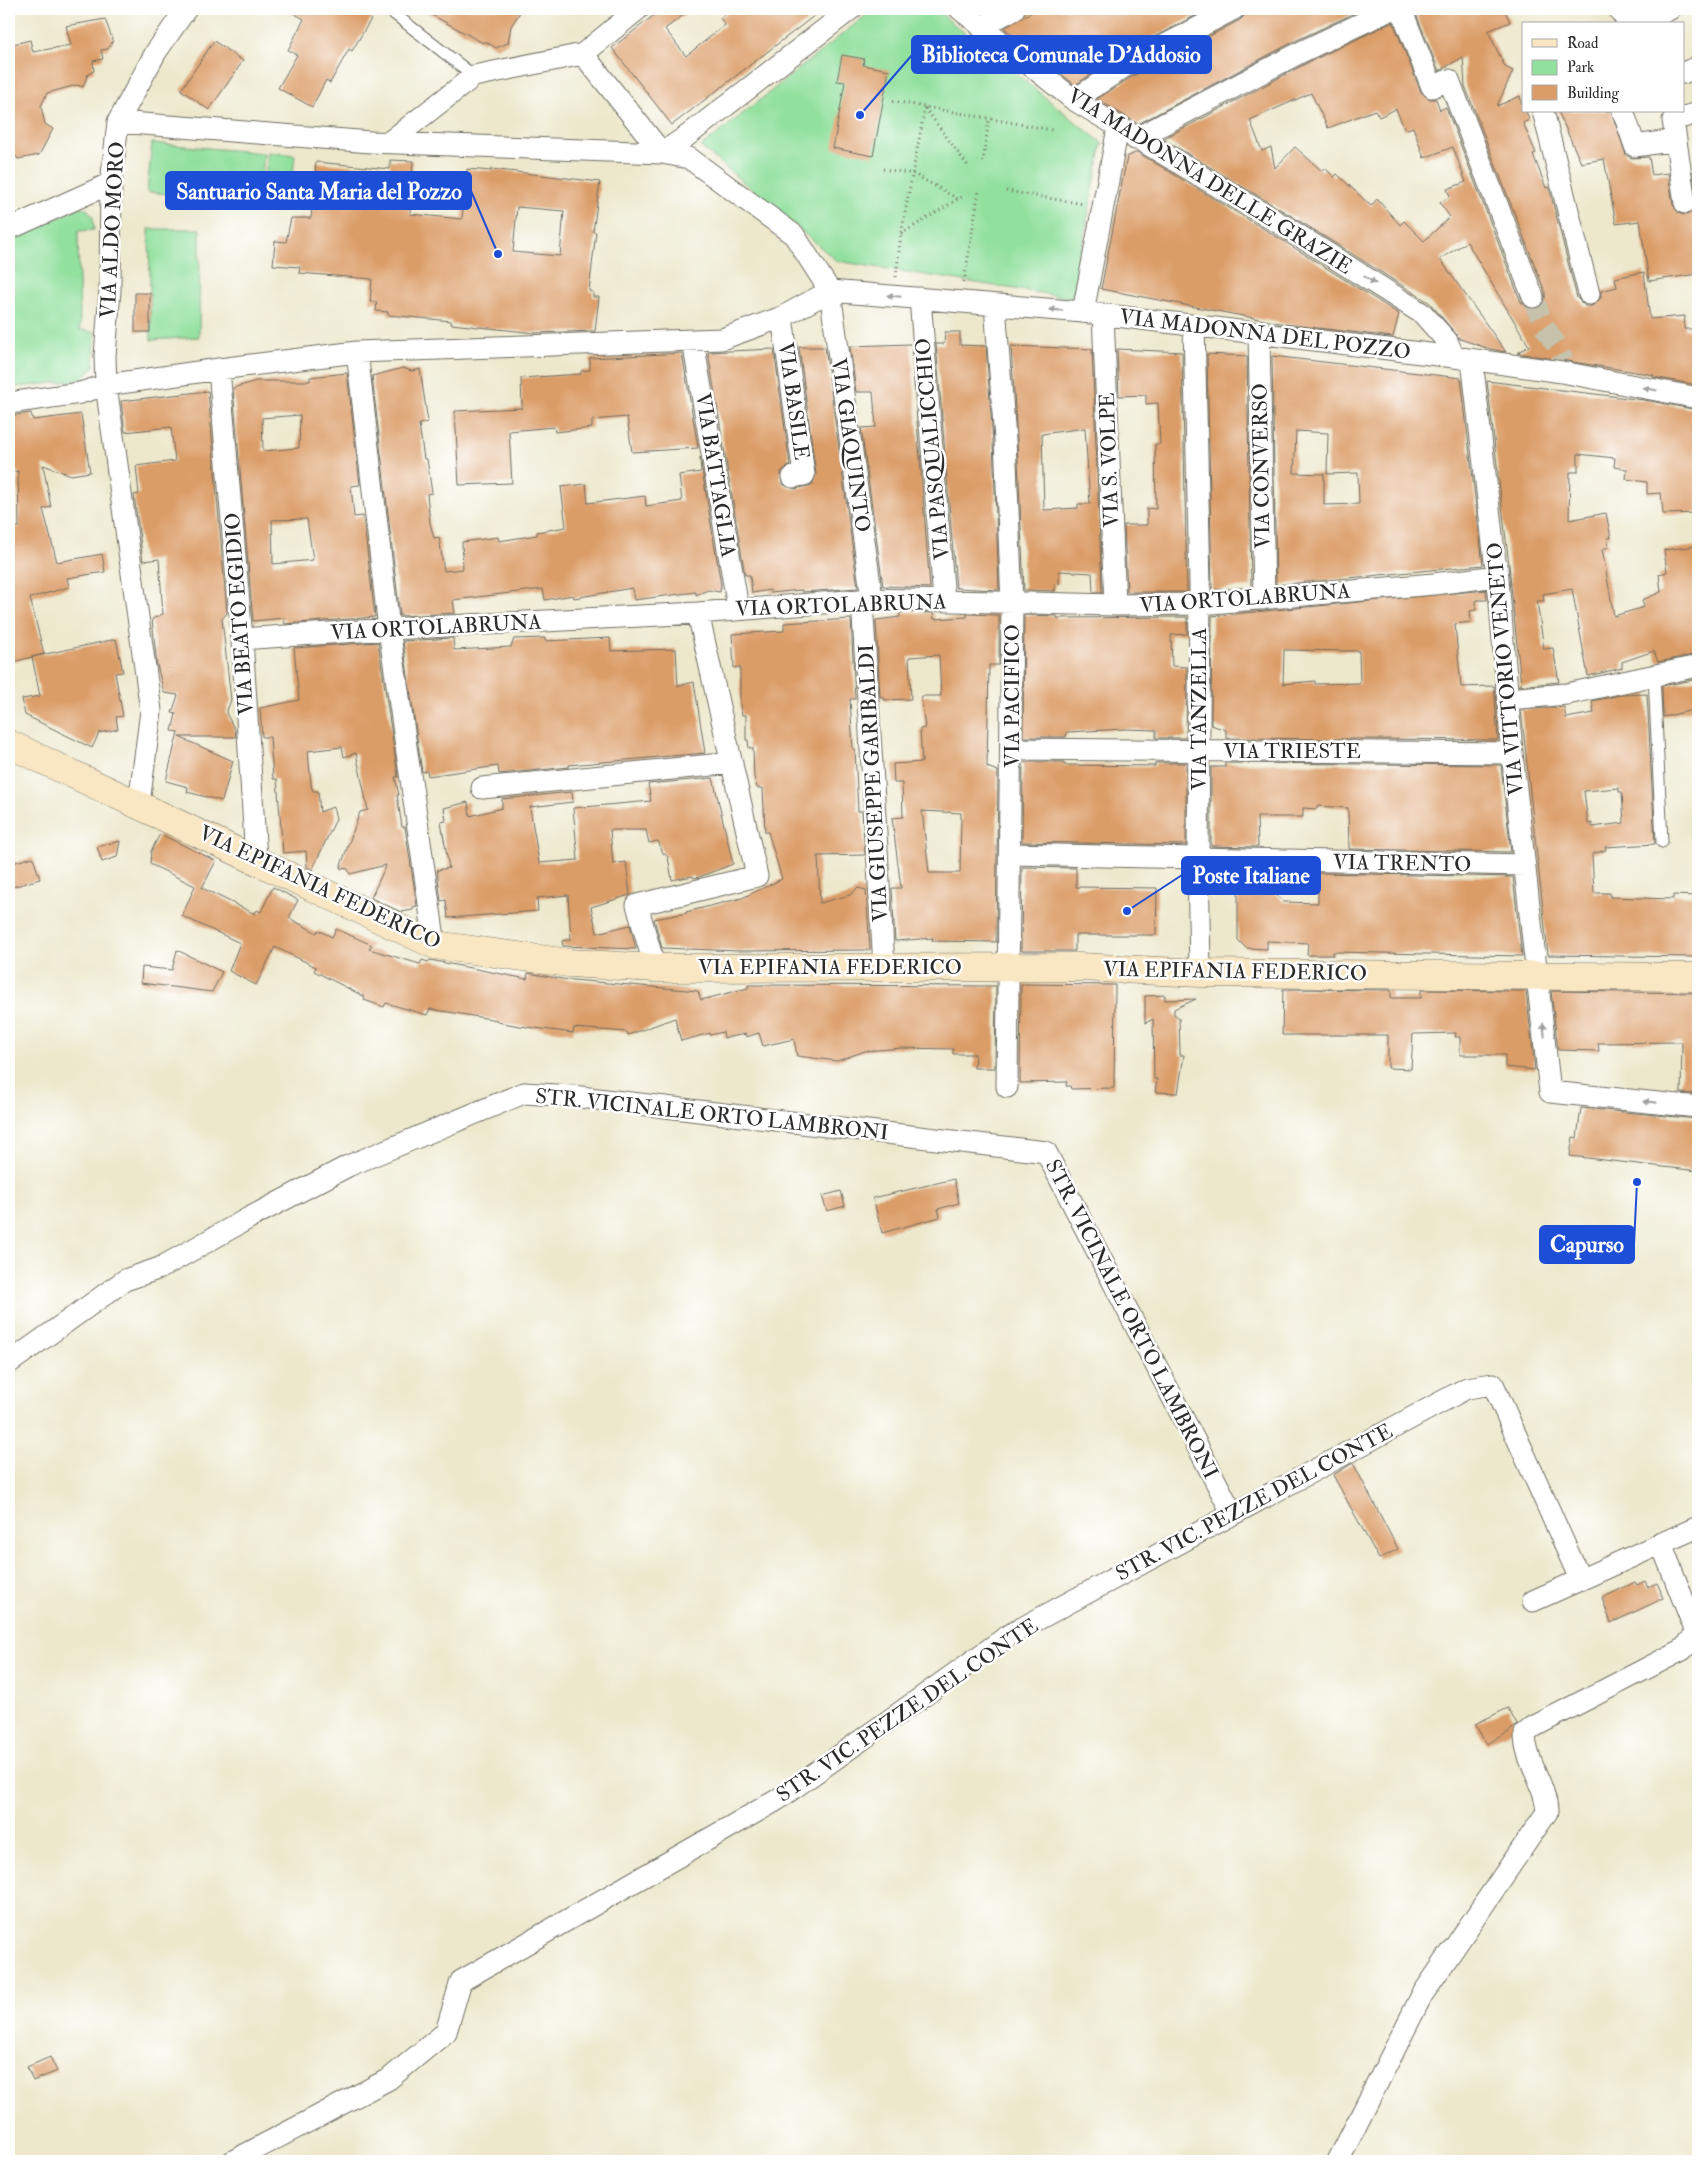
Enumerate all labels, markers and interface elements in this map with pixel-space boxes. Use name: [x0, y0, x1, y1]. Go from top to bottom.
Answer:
legend: [1522, 22, 1684, 112]
text: Road: [1567, 34, 1599, 53]
callout: Biblioteca Comunale D'Addosio: [912, 36, 1211, 73]
text: Biblioteca Comunale D'Addosio: [921, 41, 1201, 69]
text: Park: [1567, 58, 1594, 77]
street label: VIA MADONNA DELLE GRAZIE: [1062, 82, 1357, 281]
text: Building: [1567, 84, 1619, 103]
street label: VIA ALDO MORO: [94, 141, 131, 319]
callout: Santuario Santa Maria del Pozzo: [166, 172, 471, 209]
text: Santuario Santa Maria del Pozzo: [176, 178, 462, 206]
one-way arrow: [1363, 275, 1376, 284]
one-way arrow: [886, 292, 902, 300]
street label: VIA MADONNA DEL POZZO: [1118, 303, 1412, 366]
one-way arrow: [1048, 305, 1064, 313]
street label: VIA PASQUALICCHIO: [909, 337, 956, 561]
street label: VIA BASILE: [772, 340, 815, 462]
street label: VIA GIAQUINTO: [825, 356, 876, 534]
street label: VIA CONVERSO: [1247, 383, 1276, 549]
one-way arrow: [1642, 385, 1658, 393]
street label: VIA BATTAGLIA: [689, 391, 742, 559]
street label: VIA S. VOLPE: [1094, 392, 1125, 528]
street label: VIA BEATO EGIDIO: [219, 512, 260, 716]
street label: VIA VITTORIO VENETO: [1481, 541, 1530, 797]
street label: VIA ORTOLABRUNA: [1139, 578, 1351, 619]
street label: VIA ORTOLABRUNA: [735, 588, 947, 623]
street label: VIA ORTOLABRUNA: [330, 608, 542, 647]
street label: VIA PACIFICO: [999, 624, 1026, 768]
street label: VIA TANZELLA: [1186, 627, 1213, 791]
street label: VIA GIUSEPPE GARIBALDI: [853, 644, 894, 922]
street label: VIA TRIESTE: [1223, 738, 1361, 765]
street label: VIA EPIFANIA FEDERICO: [194, 819, 445, 955]
street label: VIA TRENTO: [1333, 849, 1471, 878]
callout: Poste Italiane: [1182, 857, 1320, 894]
text: Poste Italiane: [1192, 862, 1310, 890]
street label: VIA EPIFANIA FEDERICO: [698, 954, 962, 981]
street label: VIA EPIFANIA FEDERICO: [1103, 956, 1367, 987]
one-way arrow: [1540, 1021, 1548, 1037]
street label: STR. VICINALE ORTO LAMBRONI: [534, 1083, 890, 1146]
one-way arrow: [1641, 1098, 1657, 1106]
street label: STR. VICINALE ORTO LAMBRONI: [1039, 1155, 1224, 1483]
callout: Capurso: [1540, 1226, 1634, 1263]
text: Capurso: [1550, 1231, 1624, 1260]
street label: STR. VIC. PEZZE DEL CONTE: [1111, 1418, 1397, 1587]
street label: STR. VIC. PEZZE DEL CONTE: [771, 1613, 1043, 1808]

